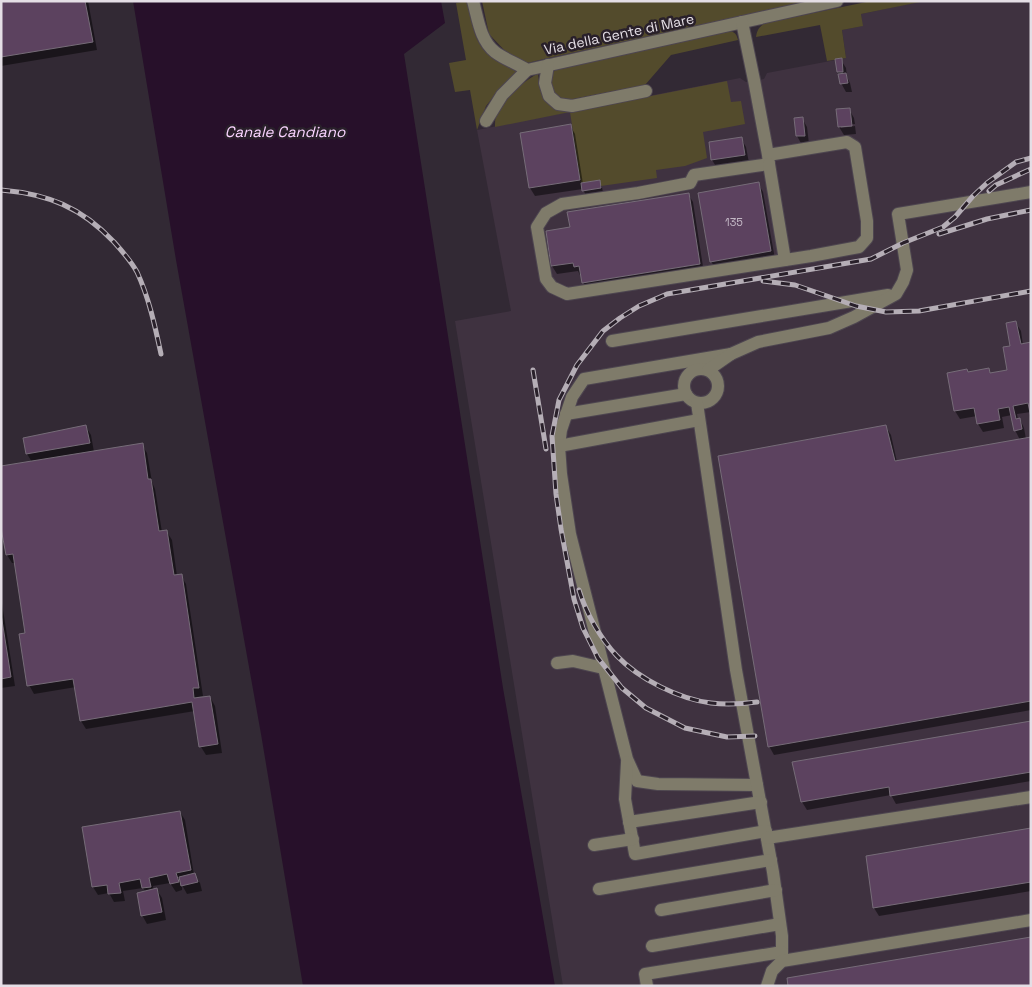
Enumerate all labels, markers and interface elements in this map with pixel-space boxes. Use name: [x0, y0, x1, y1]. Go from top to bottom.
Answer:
street label: Via della Gente di Mare: [542, 9, 696, 59]
water label: Canale Candiano: [225, 122, 346, 141]
house number: 135: [725, 215, 743, 229]

